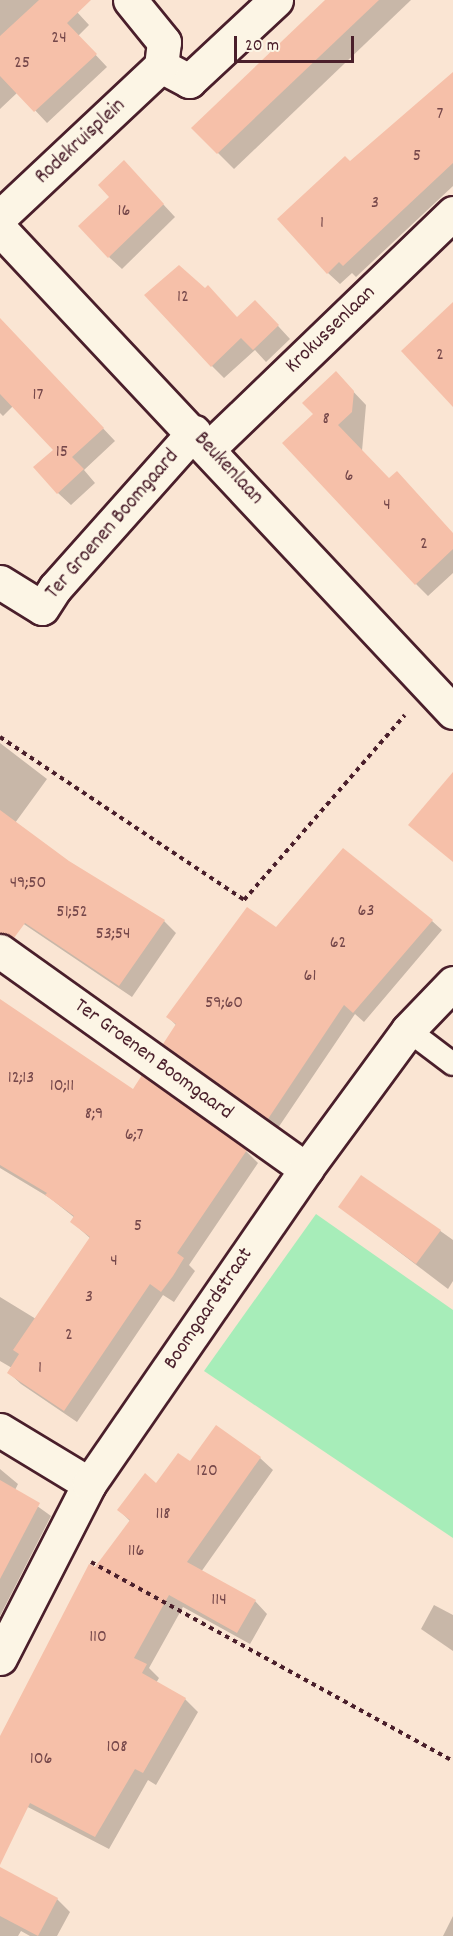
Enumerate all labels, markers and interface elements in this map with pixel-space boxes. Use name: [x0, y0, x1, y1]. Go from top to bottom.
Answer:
scale bar: [237, 24, 357, 62]
house number: 24: [51, 28, 67, 50]
text: 20 m: [245, 34, 279, 59]
house number: 25: [14, 53, 30, 75]
street label: Rodekruisplein: [31, 94, 131, 190]
house number: 7: [437, 104, 443, 126]
house number: 5: [413, 146, 421, 168]
house number: 3: [371, 193, 379, 215]
house number: 16: [118, 201, 130, 223]
house number: 1: [320, 213, 324, 235]
street label: Krokussenlaan: [281, 281, 381, 379]
house number: 12: [177, 287, 189, 309]
house number: 2: [436, 345, 444, 367]
house number: 17: [33, 385, 43, 407]
house number: 8: [322, 409, 330, 431]
street label: Beukenlaan: [188, 427, 268, 511]
house number: 15: [56, 442, 68, 464]
street label: Ter Groenen Boomgaard: [41, 445, 185, 605]
house number: 6: [345, 466, 353, 488]
house number: 4: [383, 495, 391, 517]
house number: 2: [420, 534, 428, 556]
house number: 49;50: [10, 873, 46, 895]
house number: 63: [358, 901, 374, 923]
house number: 51;52: [56, 902, 88, 924]
house number: 53;54: [96, 924, 130, 946]
house number: 62: [330, 933, 346, 955]
house number: 61: [304, 966, 316, 988]
house number: 59;60: [205, 993, 243, 1015]
street label: Ter Groenen Boomgaard: [69, 994, 237, 1126]
house number: 12;13: [8, 1068, 34, 1090]
house number: 10;11: [50, 1076, 74, 1098]
house number: 8;9: [85, 1104, 103, 1126]
house number: 6;7: [125, 1125, 143, 1147]
house number: 5: [134, 1216, 142, 1238]
street label: Boomgaardstraat: [159, 1243, 259, 1375]
house number: 4: [110, 1251, 118, 1273]
house number: 3: [85, 1287, 93, 1309]
house number: 2: [65, 1325, 73, 1347]
house number: 1: [38, 1358, 42, 1380]
house number: 120: [196, 1461, 218, 1483]
house number: 118: [155, 1504, 171, 1526]
house number: 116: [128, 1541, 144, 1563]
house number: 114: [211, 1590, 227, 1612]
house number: 110: [89, 1627, 107, 1649]
house number: 108: [107, 1737, 127, 1759]
house number: 106: [30, 1749, 52, 1771]

